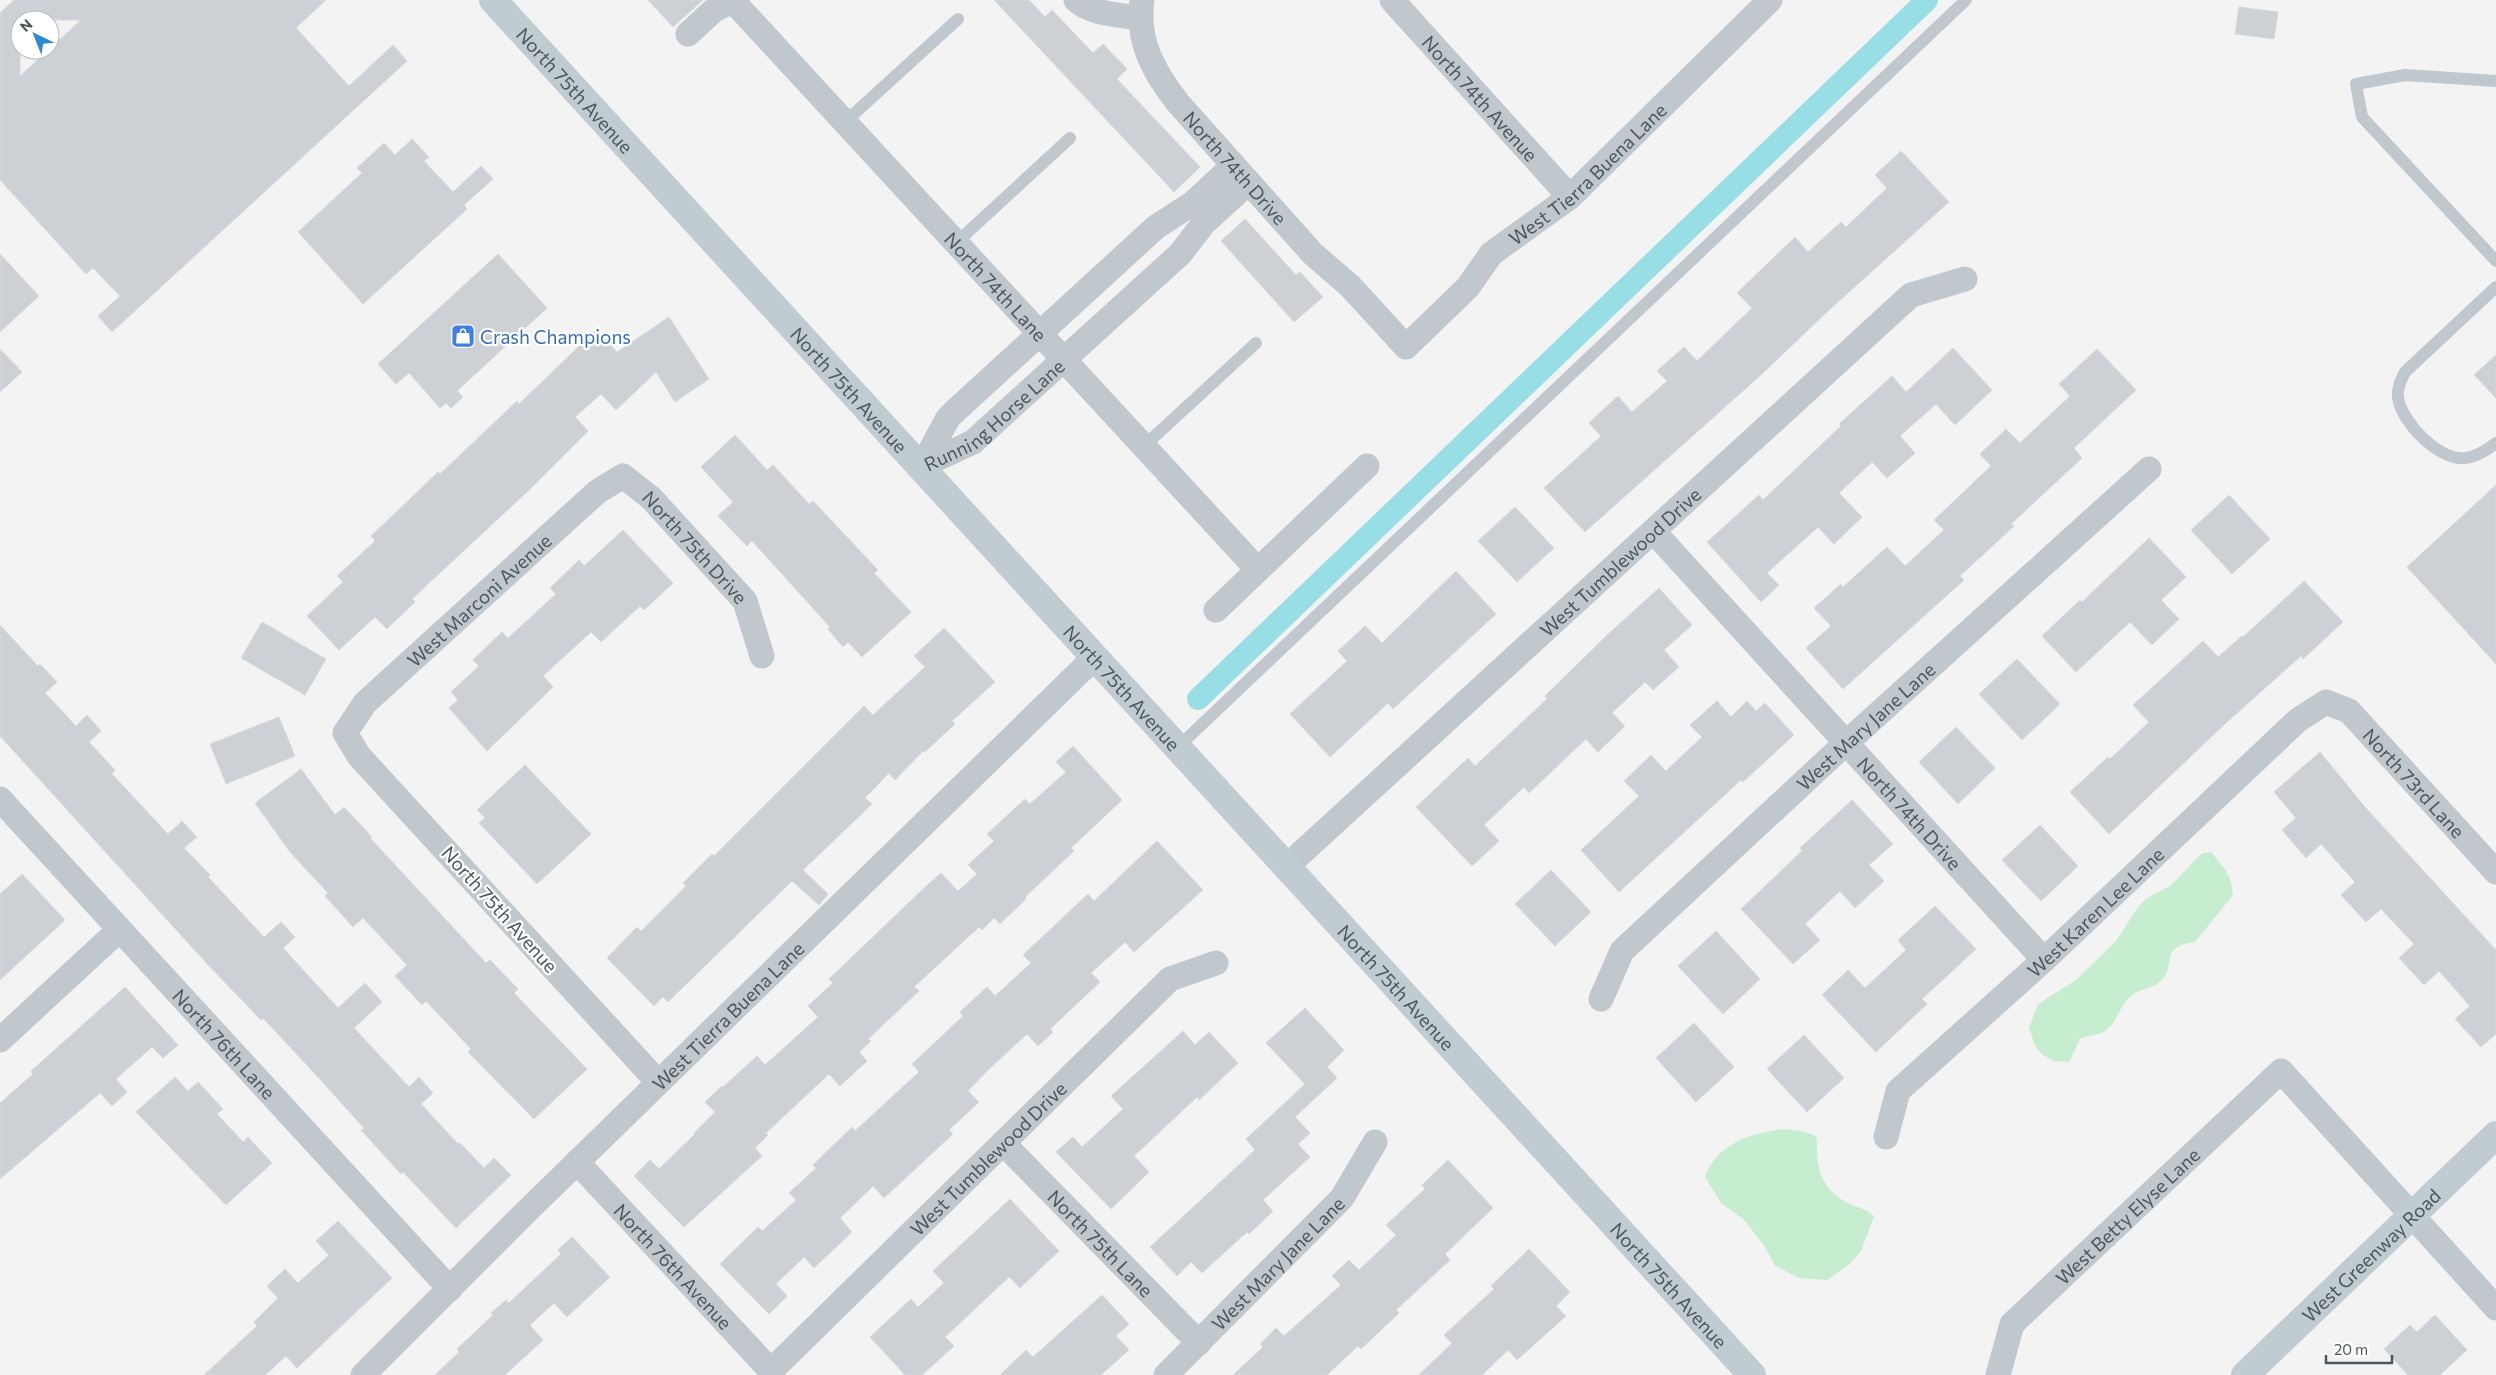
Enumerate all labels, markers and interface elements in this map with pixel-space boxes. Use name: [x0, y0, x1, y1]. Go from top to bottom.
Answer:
north arrow: [10, 10, 60, 60]
text: N: [16, 15, 35, 35]
street label: North 75th Avenue: [512, 22, 639, 158]
street label: North 74th Avenue: [1418, 30, 1543, 166]
street label: West Tierra Buena Lane: [1504, 98, 1671, 249]
street label: North 74th Drive: [1179, 106, 1292, 229]
street label: North 74th Lane: [940, 227, 1052, 345]
street label: North 75th Avenue: [786, 322, 913, 457]
shop icon: Crash Champions: [450, 323, 476, 349]
place label: Crash Champions: [480, 325, 631, 348]
street label: Running Horse Lane: [920, 354, 1068, 475]
street label: West Tumblewood Drive: [1535, 482, 1705, 641]
street label: North 75th Drive: [638, 485, 753, 608]
street label: West Marconi Avenue: [402, 528, 556, 671]
street label: North 75th Avenue: [1059, 620, 1186, 755]
street label: West Mary Jane Lane: [1792, 657, 1939, 795]
street label: North 73rd Lane: [2359, 723, 2470, 842]
street label: North 74th Drive: [1853, 752, 1967, 874]
street label: North 75th Avenue: [437, 841, 563, 977]
street label: West Karen Lee Lane: [2022, 842, 2168, 981]
street label: North 75th Avenue: [1333, 919, 1460, 1054]
street label: West Tierra Buena Lane: [647, 936, 808, 1095]
street label: North 76th Lane: [168, 984, 281, 1103]
street label: West Tumblewood Drive: [905, 1076, 1071, 1240]
street label: West Betty Elyse Lane: [2050, 1142, 2204, 1289]
street label: West Greenway Road: [2297, 1183, 2445, 1326]
street label: North 75th Lane: [1044, 1185, 1158, 1301]
street label: West Mary Jane Lane: [1206, 1191, 1349, 1335]
street label: North 76th Avenue: [610, 1199, 737, 1334]
street label: North 75th Avenue: [1606, 1217, 1733, 1352]
scale bar: [2326, 1332, 2392, 1364]
text: 20 m: [2334, 1340, 2368, 1358]

